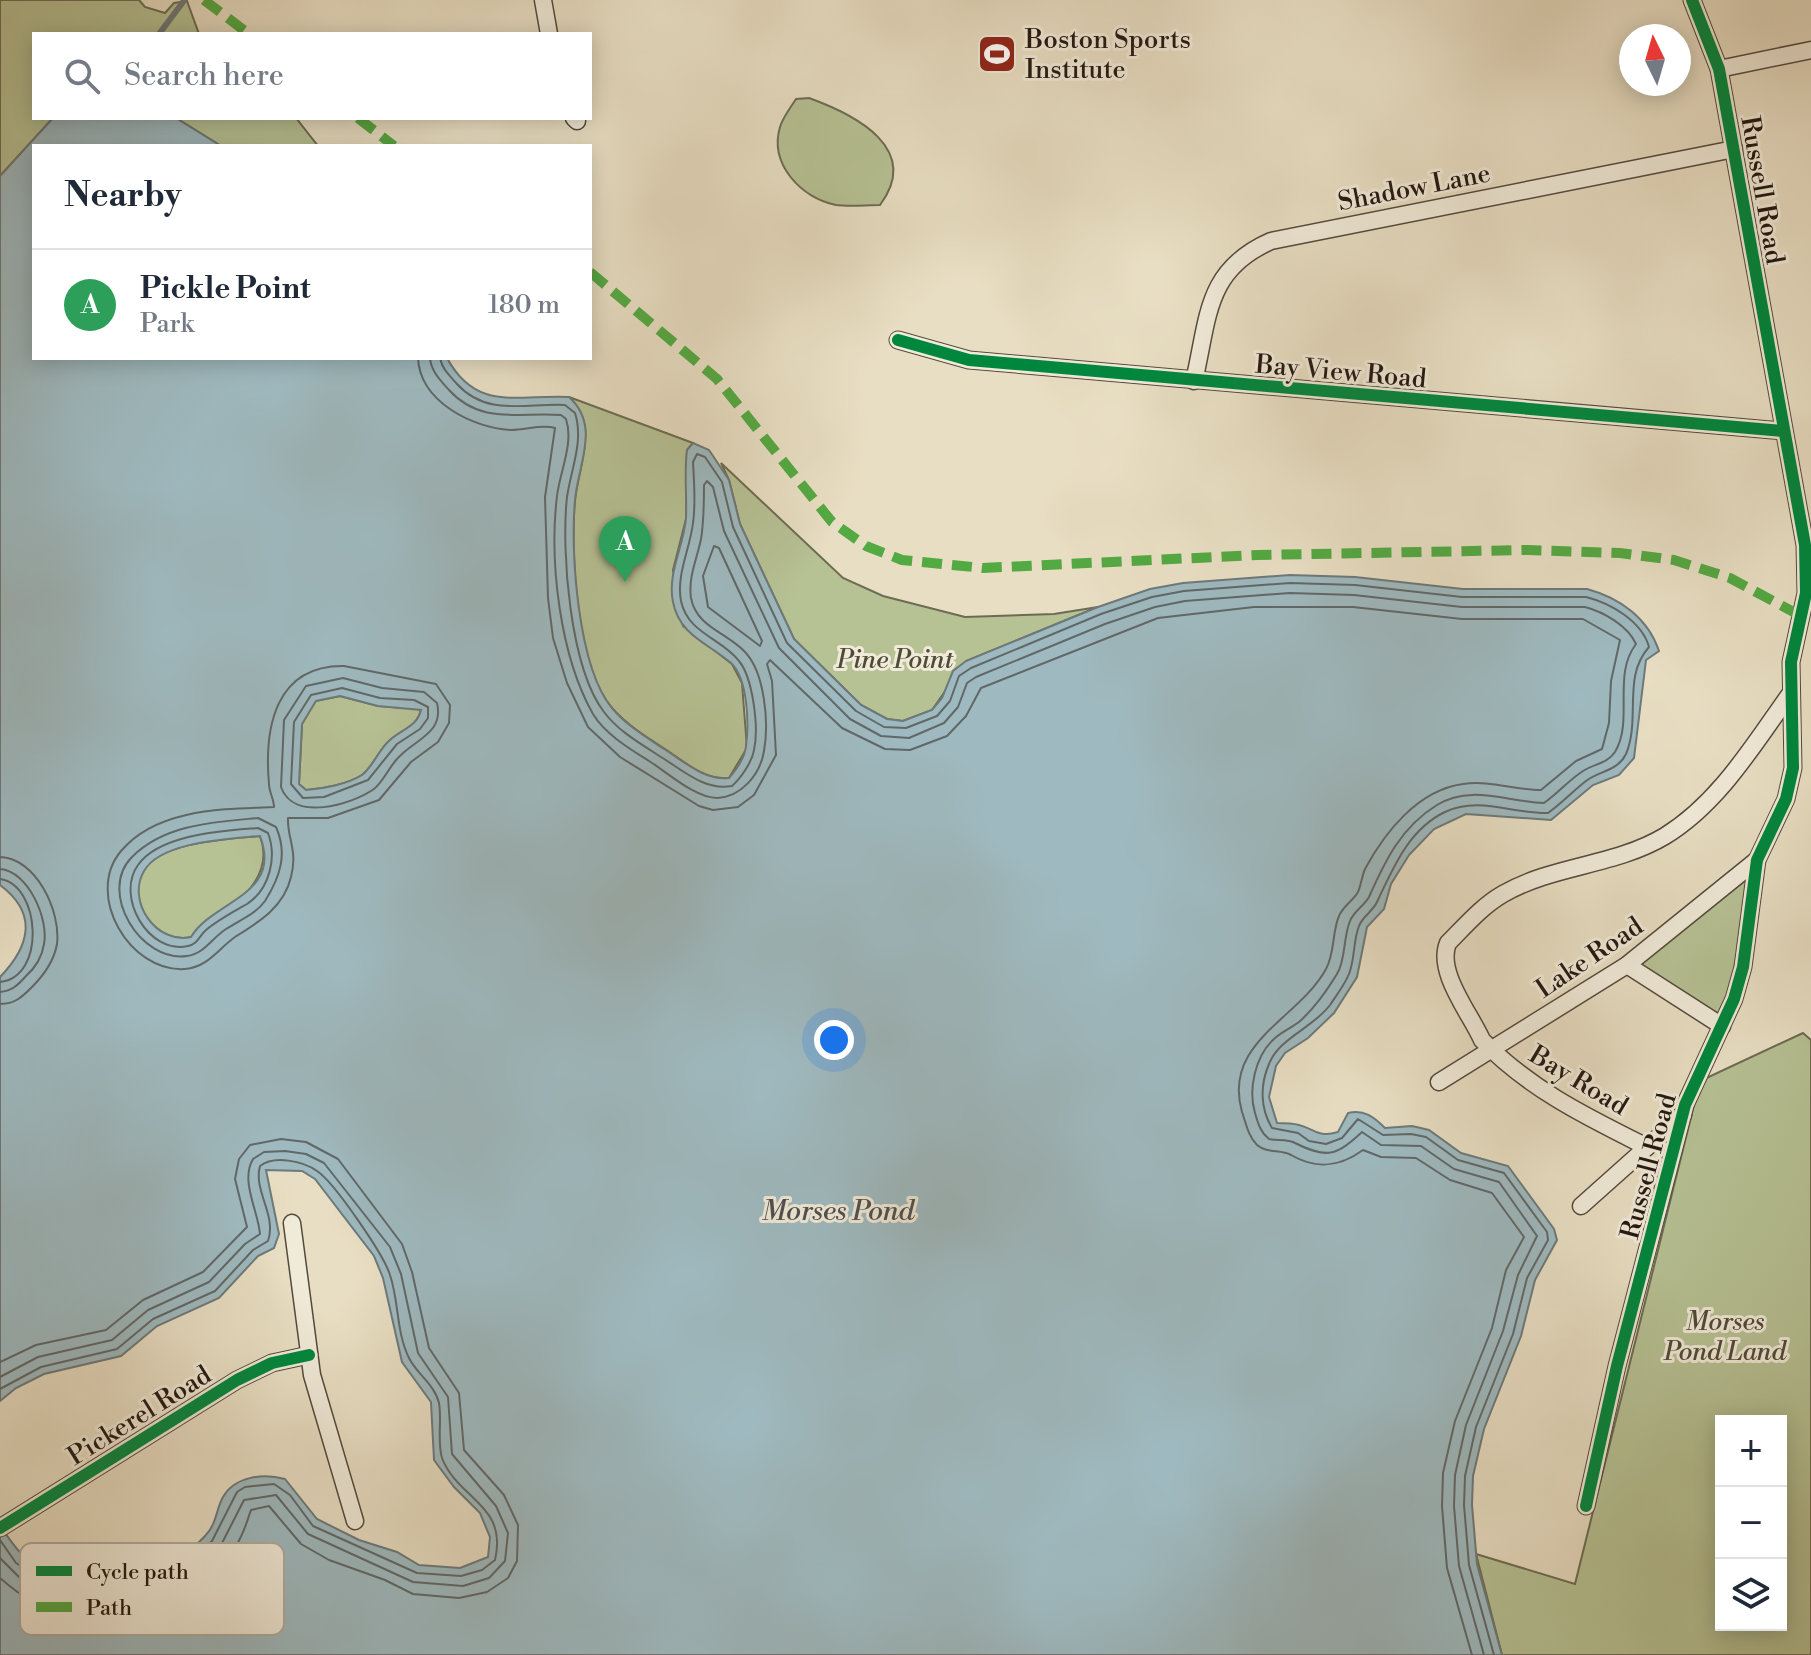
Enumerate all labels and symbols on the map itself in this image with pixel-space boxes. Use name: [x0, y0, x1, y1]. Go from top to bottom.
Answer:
place label: Boston Sports Institute: [1024, 24, 1191, 86]
north arrow: [1619, 24, 1691, 96]
sports icon: Boston Sports Institute: [976, 33, 1018, 75]
street label: Russell Road: [1733, 114, 1791, 267]
street label: Shadow Lane: [1335, 158, 1493, 218]
street label: Bay View Road: [1253, 348, 1428, 395]
pin: A: [599, 516, 651, 582]
park label: Pine Point: [836, 644, 954, 676]
street label: Lake Road: [1530, 910, 1649, 1005]
your location: [814, 1020, 854, 1060]
street label: Bay Road: [1522, 1038, 1634, 1123]
street label: Russell Road: [1614, 1090, 1684, 1243]
water label: Morses Pond: [762, 1194, 916, 1229]
park label: Morses Pond Land: [1663, 1306, 1787, 1368]
street label: Pickerel Road: [62, 1359, 218, 1473]
legend: [20, 1543, 284, 1635]
text: Cycle path: [86, 1559, 189, 1586]
text: Path: [86, 1595, 132, 1622]

